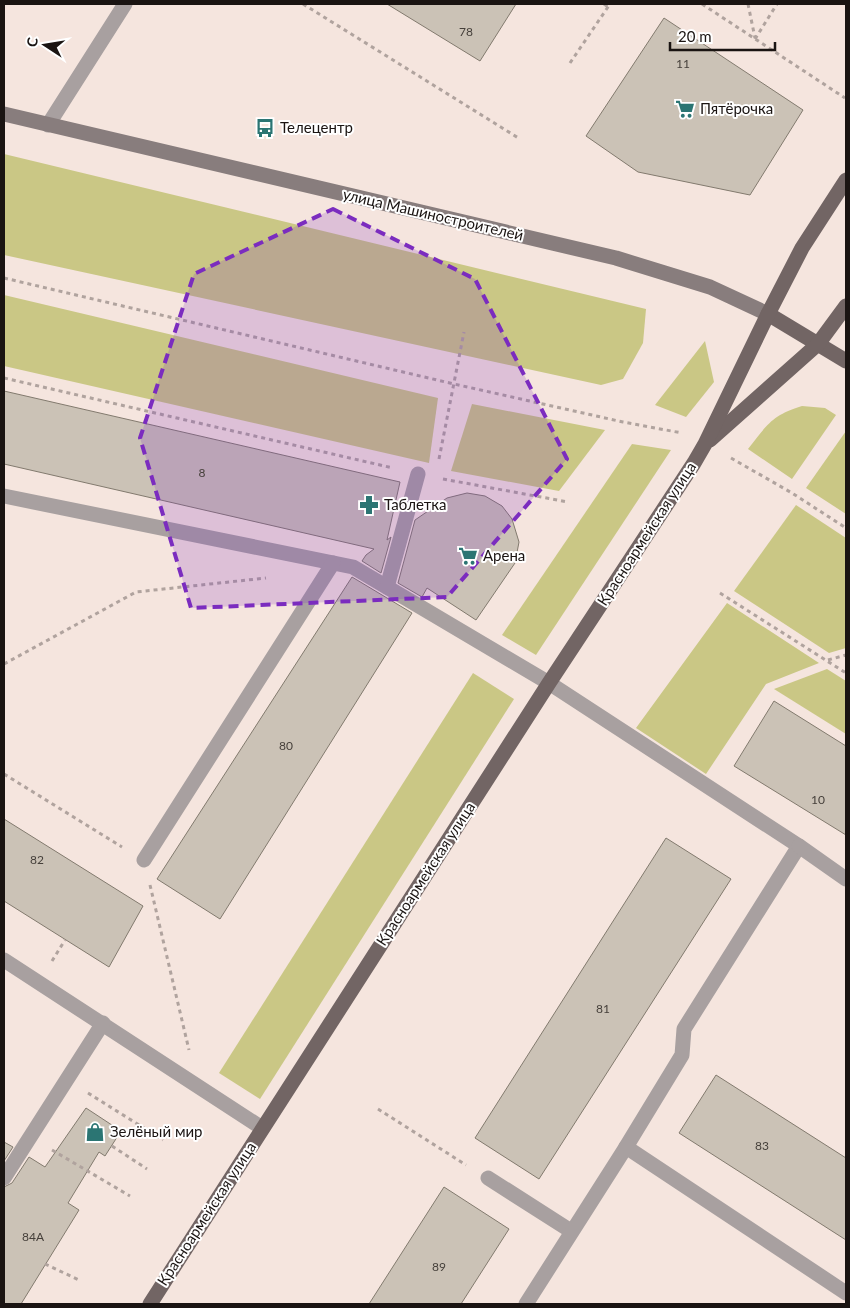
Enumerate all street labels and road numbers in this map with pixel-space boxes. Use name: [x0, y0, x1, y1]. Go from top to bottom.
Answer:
street label: улица Машиностроителей: [341, 184, 525, 244]
street label: Красноармейская улица: [593, 458, 699, 609]
street label: Красноармейская улица: [372, 798, 478, 949]
street label: Красноармейская улица: [153, 1138, 259, 1289]

